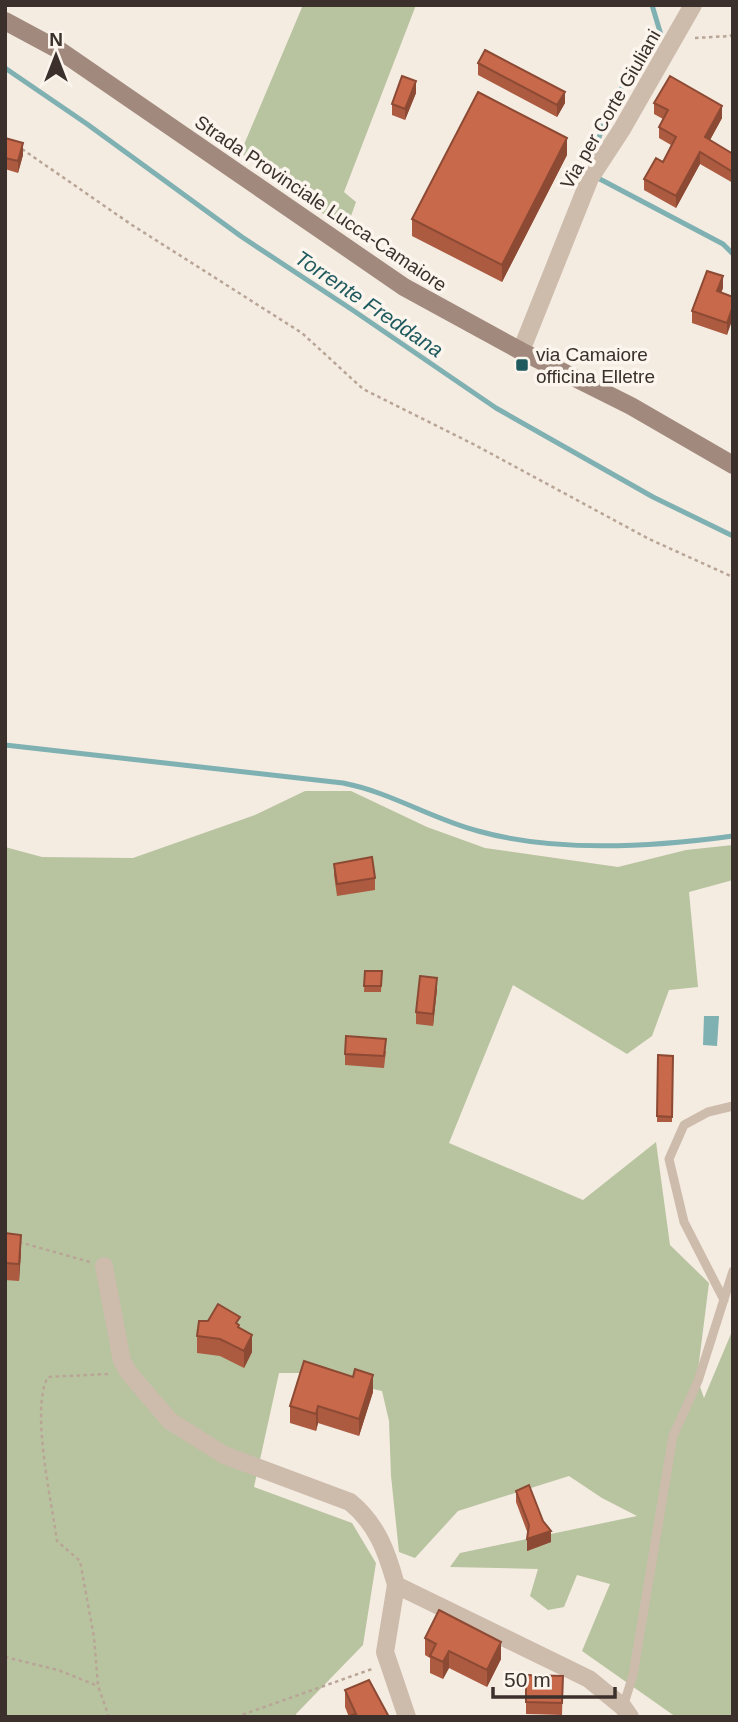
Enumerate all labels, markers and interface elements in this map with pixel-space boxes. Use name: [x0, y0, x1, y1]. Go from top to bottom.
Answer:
north arrow: [21, 21, 91, 91]
street label: Via per Corte Giuliani: [556, 26, 665, 193]
text: N: [49, 29, 63, 50]
street label: Strada Provinciale Lucca-Camaiore: [191, 111, 450, 296]
water label: Torrente Freddana: [291, 246, 447, 362]
place label: via Camaiore officina Elletre: [536, 344, 655, 387]
marker: via Camaiore officina Elletre: [514, 357, 530, 373]
scale bar: [493, 1656, 616, 1700]
text: 50 m: [504, 1668, 551, 1691]

